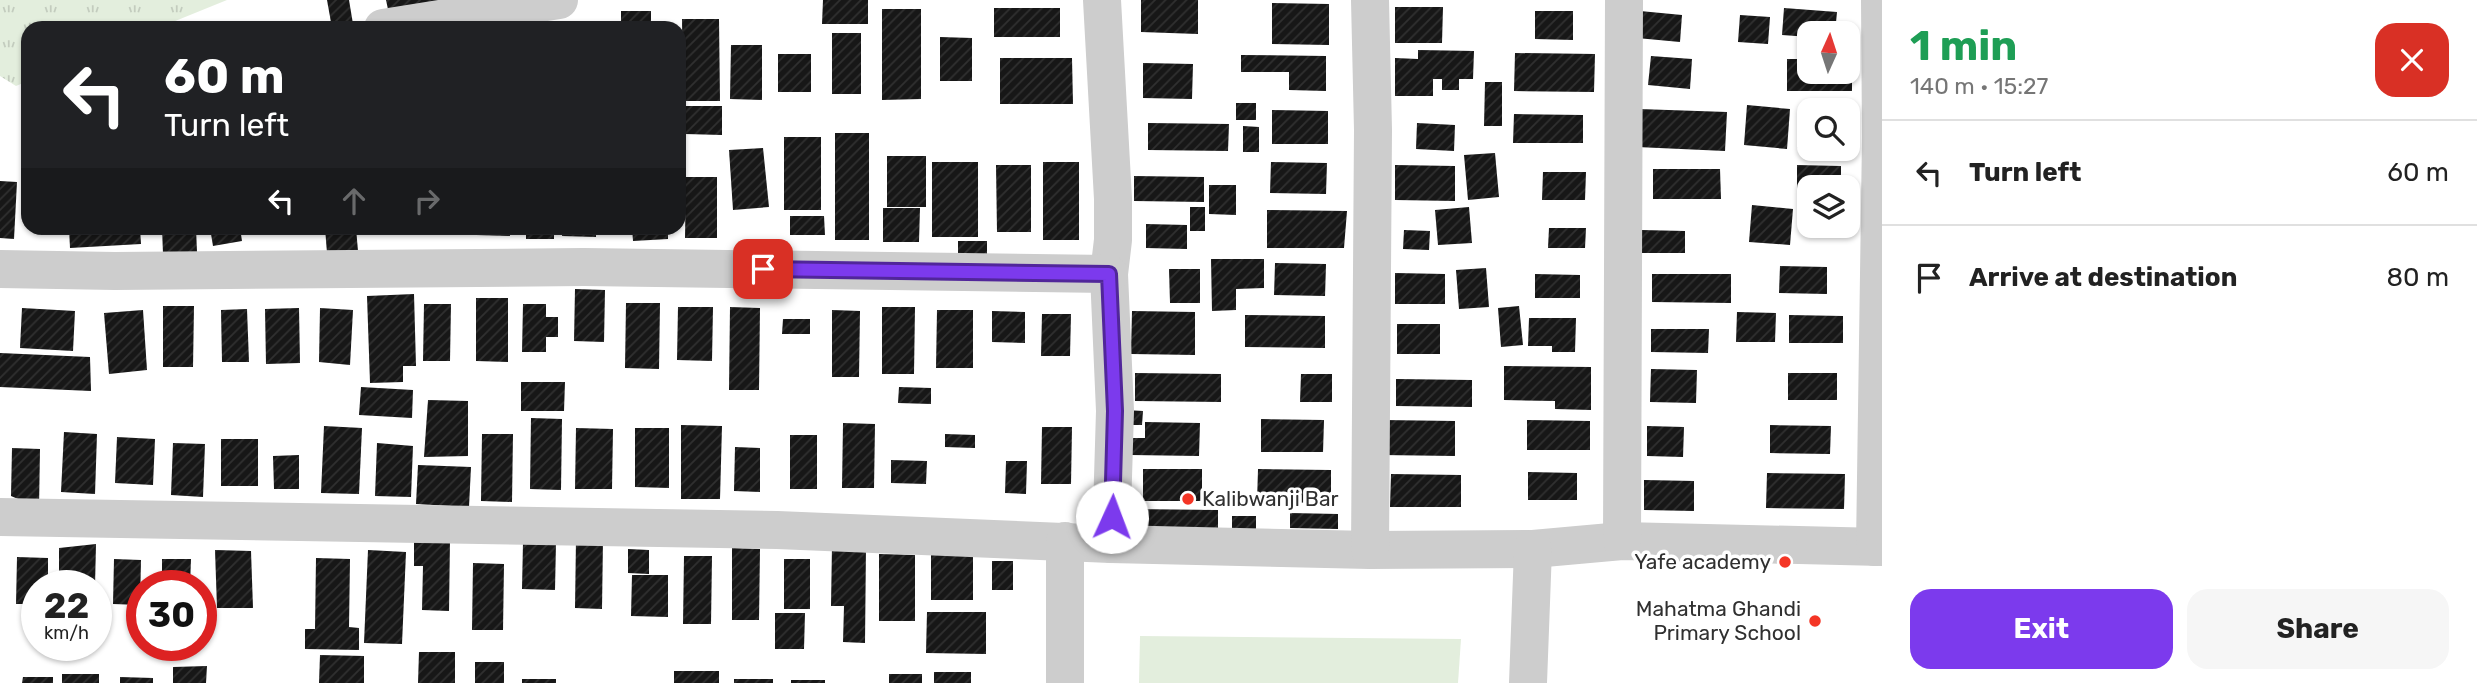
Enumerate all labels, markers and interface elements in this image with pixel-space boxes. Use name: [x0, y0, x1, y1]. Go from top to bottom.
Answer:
north arrow: [1797, 21, 1860, 84]
map controls: [1797, 21, 1860, 238]
text: 1 min: [1910, 21, 2017, 71]
button: close: [2375, 23, 2449, 97]
text: 60 m: [164, 47, 285, 105]
icon: left: [49, 49, 140, 140]
text: 140 m · 15:27: [1910, 72, 2048, 100]
button: search: [1797, 98, 1860, 161]
text: Turn left: [164, 106, 289, 144]
icon: left: [1910, 154, 1948, 192]
text: Turn left: [1969, 157, 2081, 188]
text: 60 m: [2387, 157, 2449, 188]
button: layers: [1797, 175, 1860, 238]
icon: left: [262, 182, 300, 220]
icon: ahead: [335, 182, 373, 220]
icon: right: [408, 182, 446, 220]
pin: [733, 239, 793, 299]
icon: arrive: [744, 250, 782, 288]
icon: arrive: [1910, 259, 1948, 297]
text: Arrive at destination: [1969, 262, 2237, 293]
text: 80 m: [2386, 262, 2449, 293]
position arrow: [1075, 480, 1149, 554]
place label: Kalibwanji Bar: [1202, 486, 1338, 511]
marker: Kalibwanji Bar: [1180, 491, 1196, 507]
place label: Yafe academy: [1634, 549, 1771, 574]
marker: Yafe academy: [1777, 554, 1793, 570]
speed limit sign: 30: [126, 570, 217, 661]
text: 22: [44, 585, 89, 627]
button: Exit: [1910, 589, 2173, 669]
button: Share: [2187, 589, 2449, 669]
place label: Mahatma Ghandi Primary School: [1636, 596, 1801, 645]
marker: Mahatma Ghandi Primary School: [1807, 613, 1823, 629]
text: km/h: [44, 622, 89, 644]

